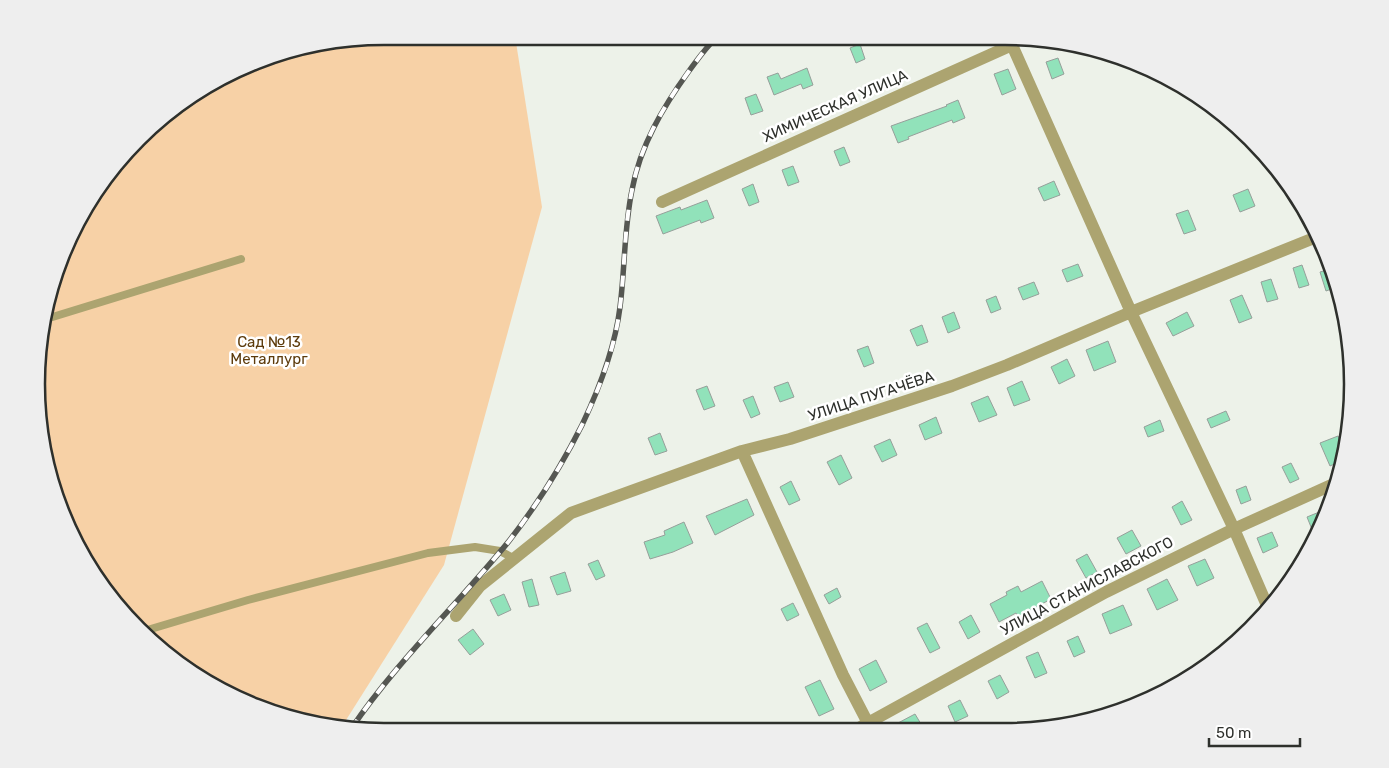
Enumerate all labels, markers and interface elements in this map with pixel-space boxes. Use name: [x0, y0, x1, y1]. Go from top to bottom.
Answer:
street label: ХИМИЧЕСКАЯ УЛИЦА: [760, 66, 910, 146]
park label: Сад №13 Металлург: [230, 333, 308, 368]
street label: УЛИЦА ПУГАЧЁВА: [806, 367, 936, 425]
street label: УЛИЦА СТАНИСЛАВСКОГО: [998, 533, 1176, 639]
scale bar: [1209, 716, 1300, 748]
text: 50 m: [1216, 724, 1251, 742]

